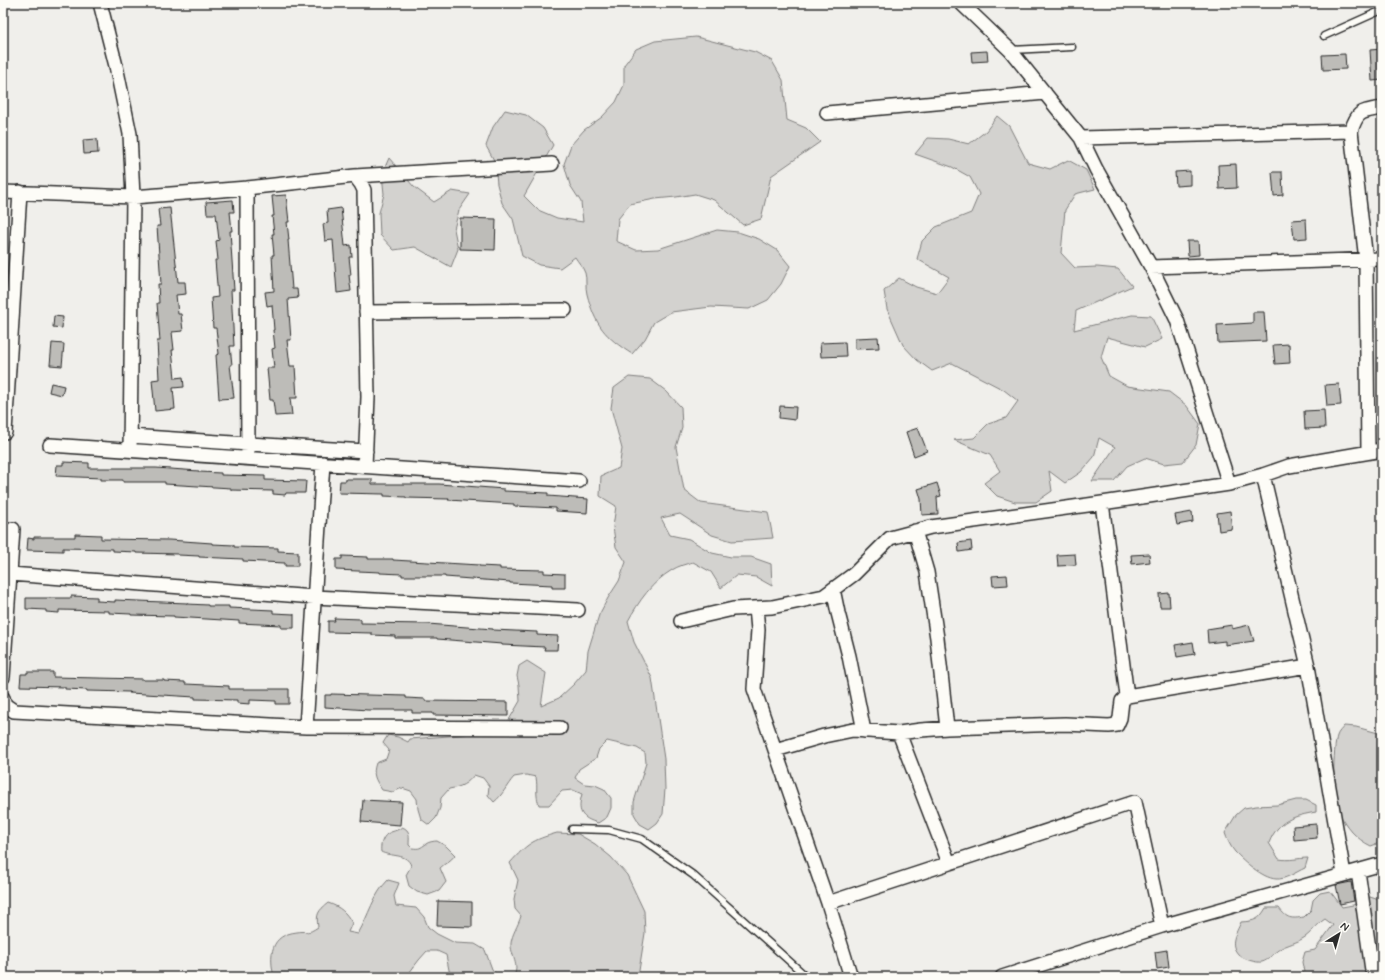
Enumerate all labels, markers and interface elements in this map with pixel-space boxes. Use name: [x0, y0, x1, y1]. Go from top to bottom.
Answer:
north arrow: [1319, 914, 1359, 954]
text: N: [1337, 919, 1352, 935]

